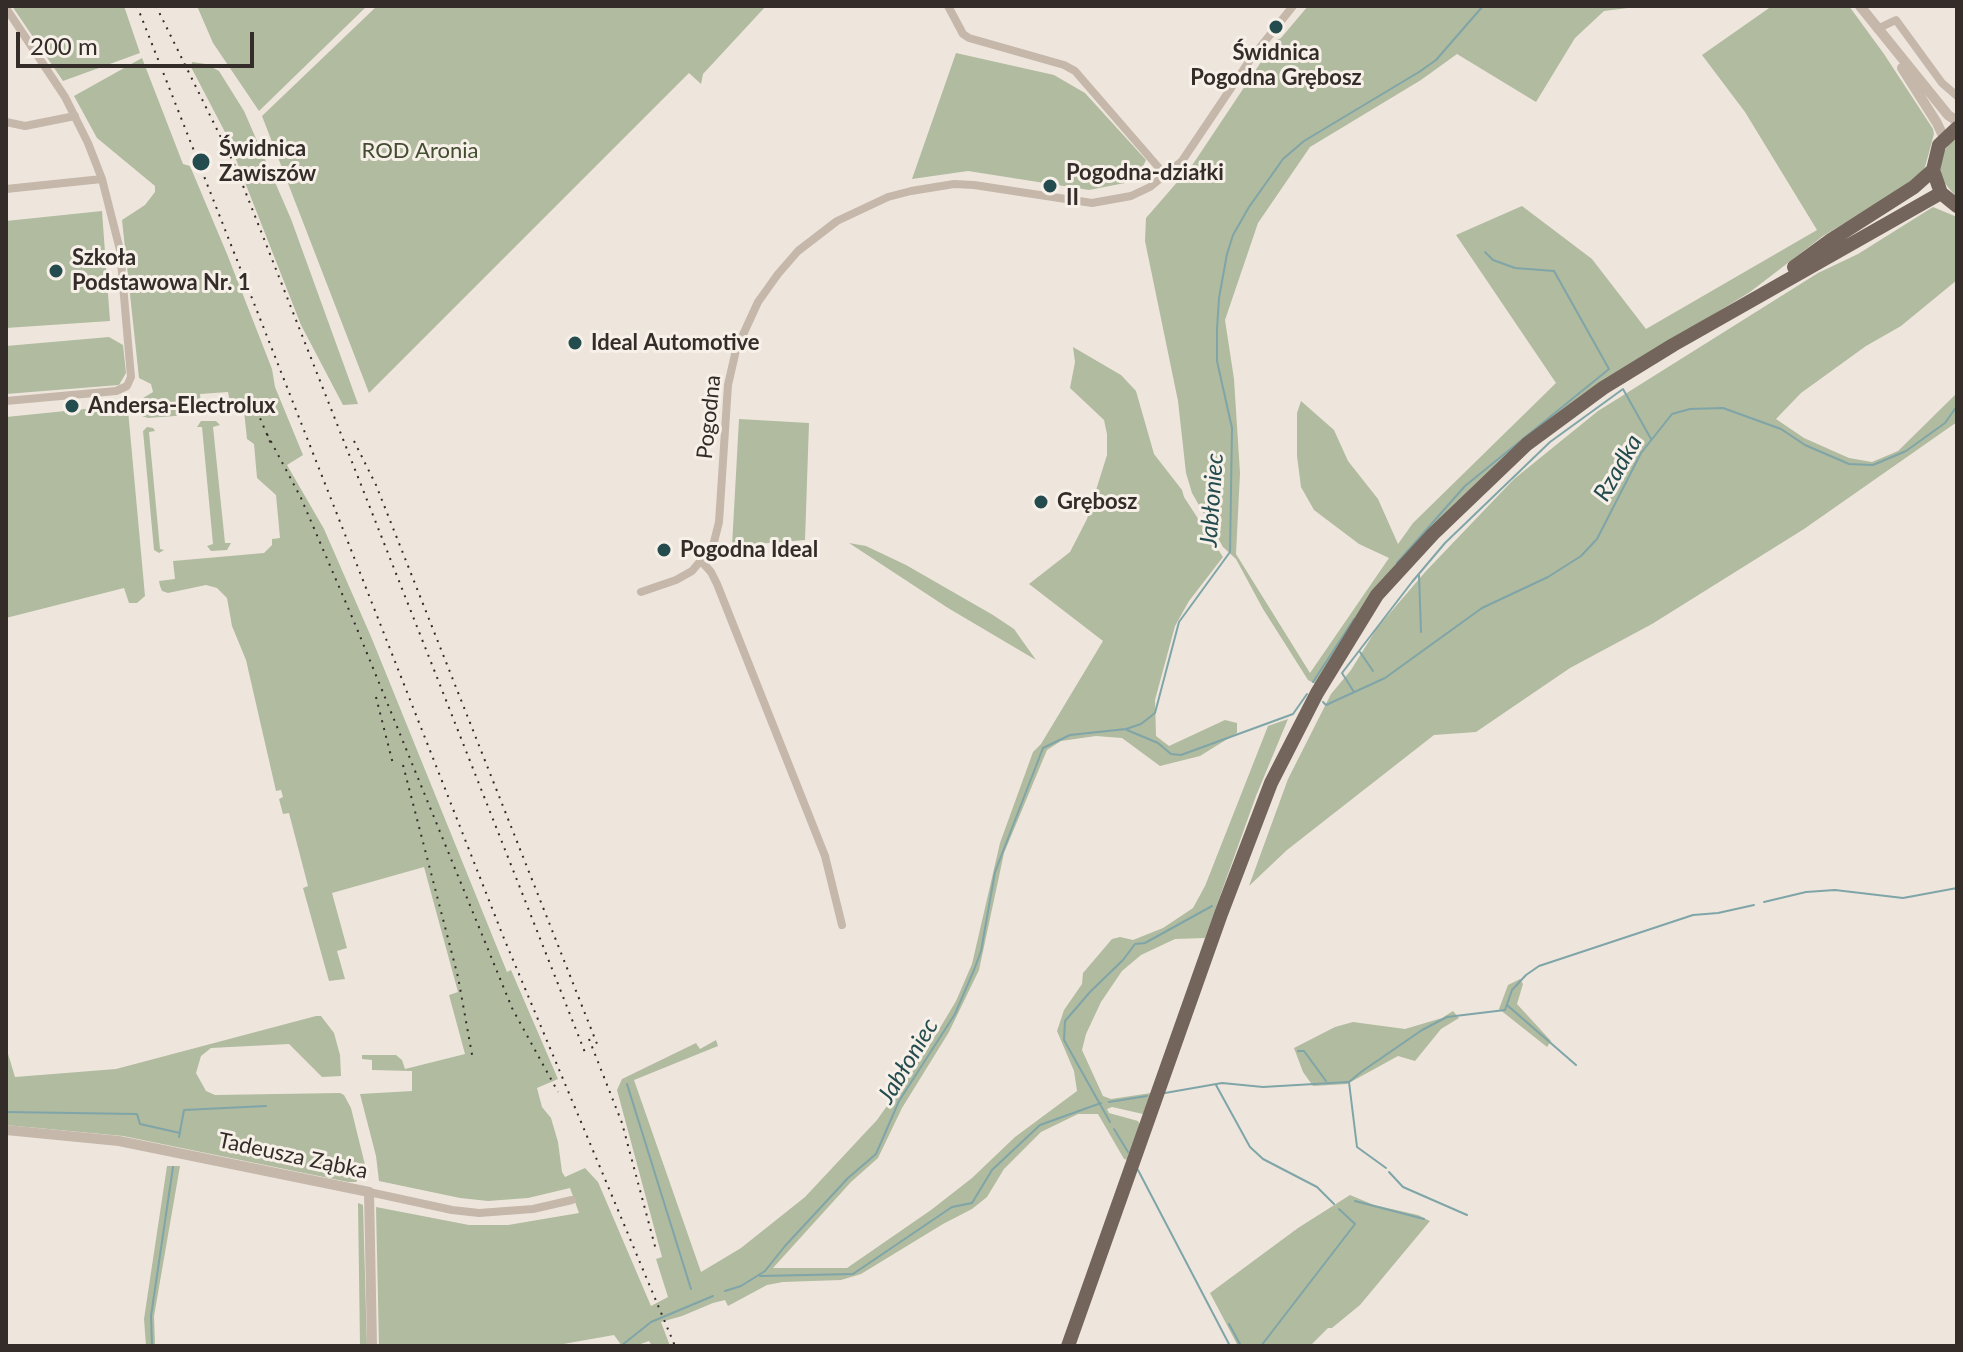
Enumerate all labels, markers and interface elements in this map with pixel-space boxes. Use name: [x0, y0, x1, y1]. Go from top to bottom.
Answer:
scale bar: [20, 16, 258, 66]
marker: Świdnica Pogodna Grębosz: [1267, 18, 1285, 36]
text: 200 m: [30, 31, 98, 60]
place label: Świdnica Pogodna Grębosz: [1190, 40, 1362, 92]
place label: Świdnica Zawiszów: [219, 136, 316, 188]
park label: ROD Aronia: [362, 138, 478, 164]
marker: Świdnica Zawiszów: [190, 151, 212, 173]
place label: Pogodna-działki II: [1066, 160, 1224, 212]
marker: Pogodna-działki II: [1041, 177, 1059, 195]
place label: Szkoła Podstawowa Nr. 1: [72, 245, 251, 296]
marker: Szkoła Podstawowa Nr. 1: [47, 262, 65, 280]
place label: Ideal Automotive: [591, 330, 760, 356]
marker: Ideal Automotive: [566, 334, 584, 352]
street label: Pogodna: [691, 374, 727, 460]
place label: Andersa-Electrolux: [88, 393, 276, 419]
marker: Andersa-Electrolux: [63, 397, 81, 415]
water label: Rzadka: [1588, 430, 1648, 506]
water label: Jabłoniec: [1194, 452, 1230, 548]
place label: Grębosz: [1057, 489, 1137, 515]
marker: Grębosz: [1032, 493, 1050, 511]
place label: Pogodna Ideal: [680, 537, 818, 563]
marker: Pogodna Ideal: [655, 541, 673, 559]
water label: Jabłoniec: [871, 1013, 945, 1109]
street label: Tadeusza Ząbka: [216, 1127, 370, 1185]

